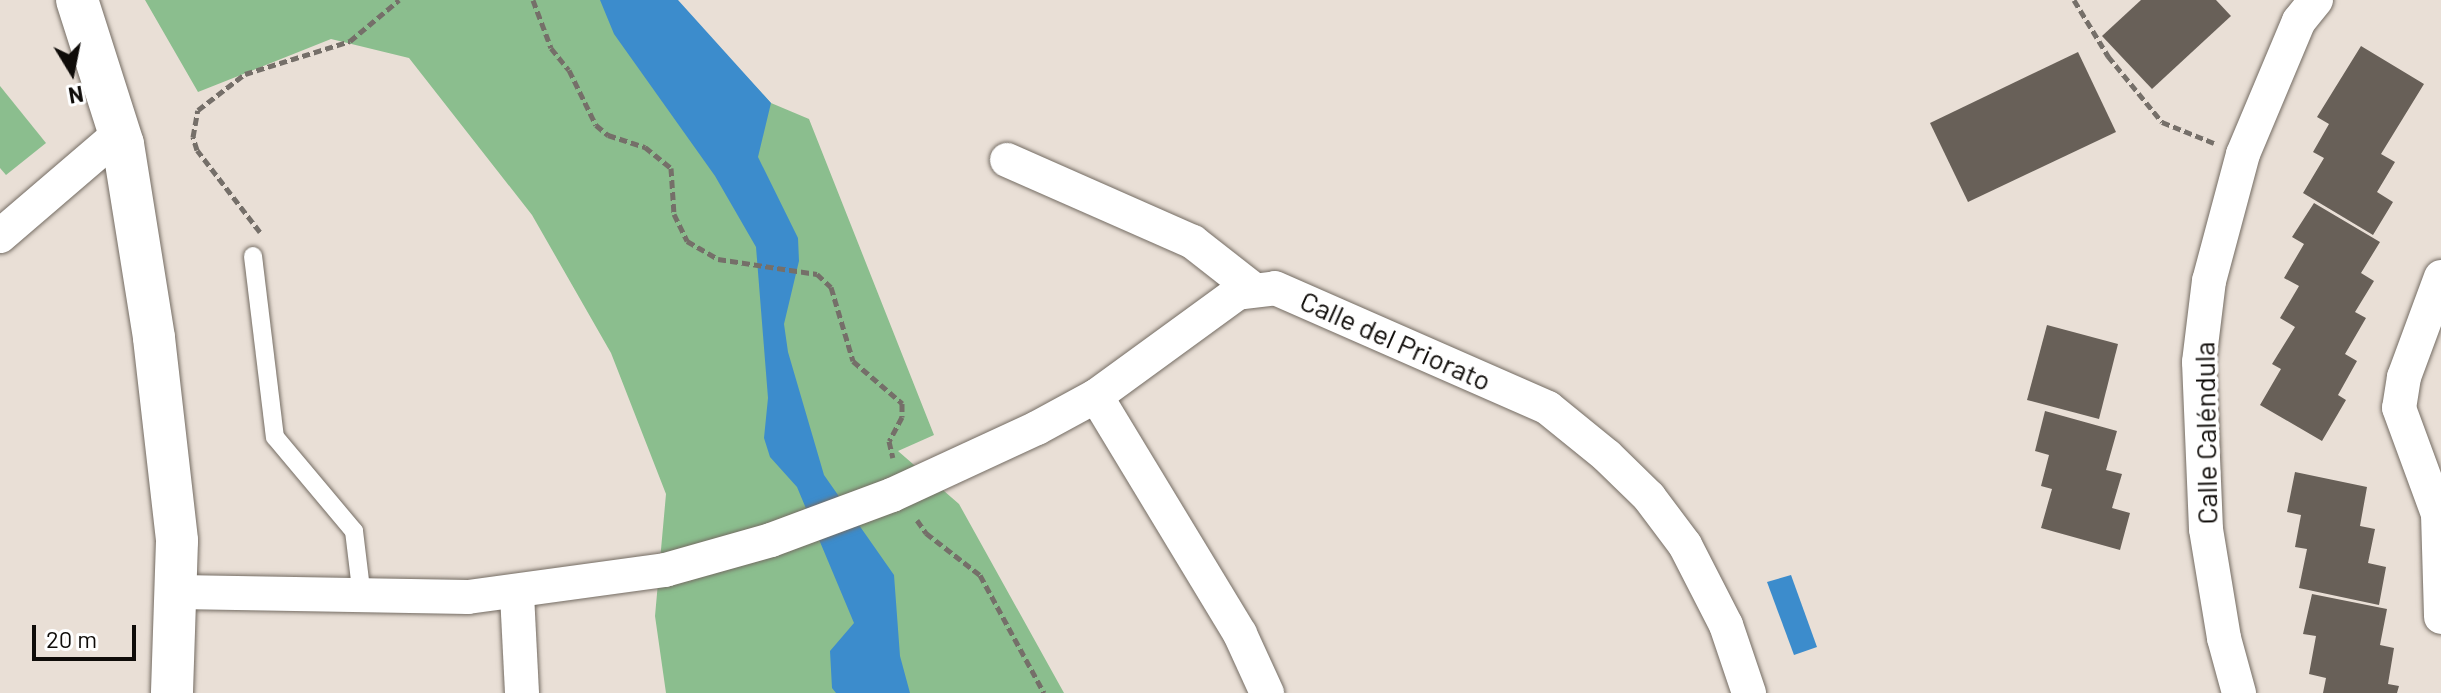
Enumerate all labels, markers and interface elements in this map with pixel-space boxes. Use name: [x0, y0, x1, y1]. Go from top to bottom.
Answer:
north arrow: [32, 32, 112, 112]
text: N: [67, 82, 86, 110]
street label: Calle del Priorato: [1295, 283, 1497, 397]
street label: Calle Caléndula: [2187, 341, 2223, 525]
scale bar: [36, 609, 140, 659]
text: 20 m: [46, 624, 97, 653]

